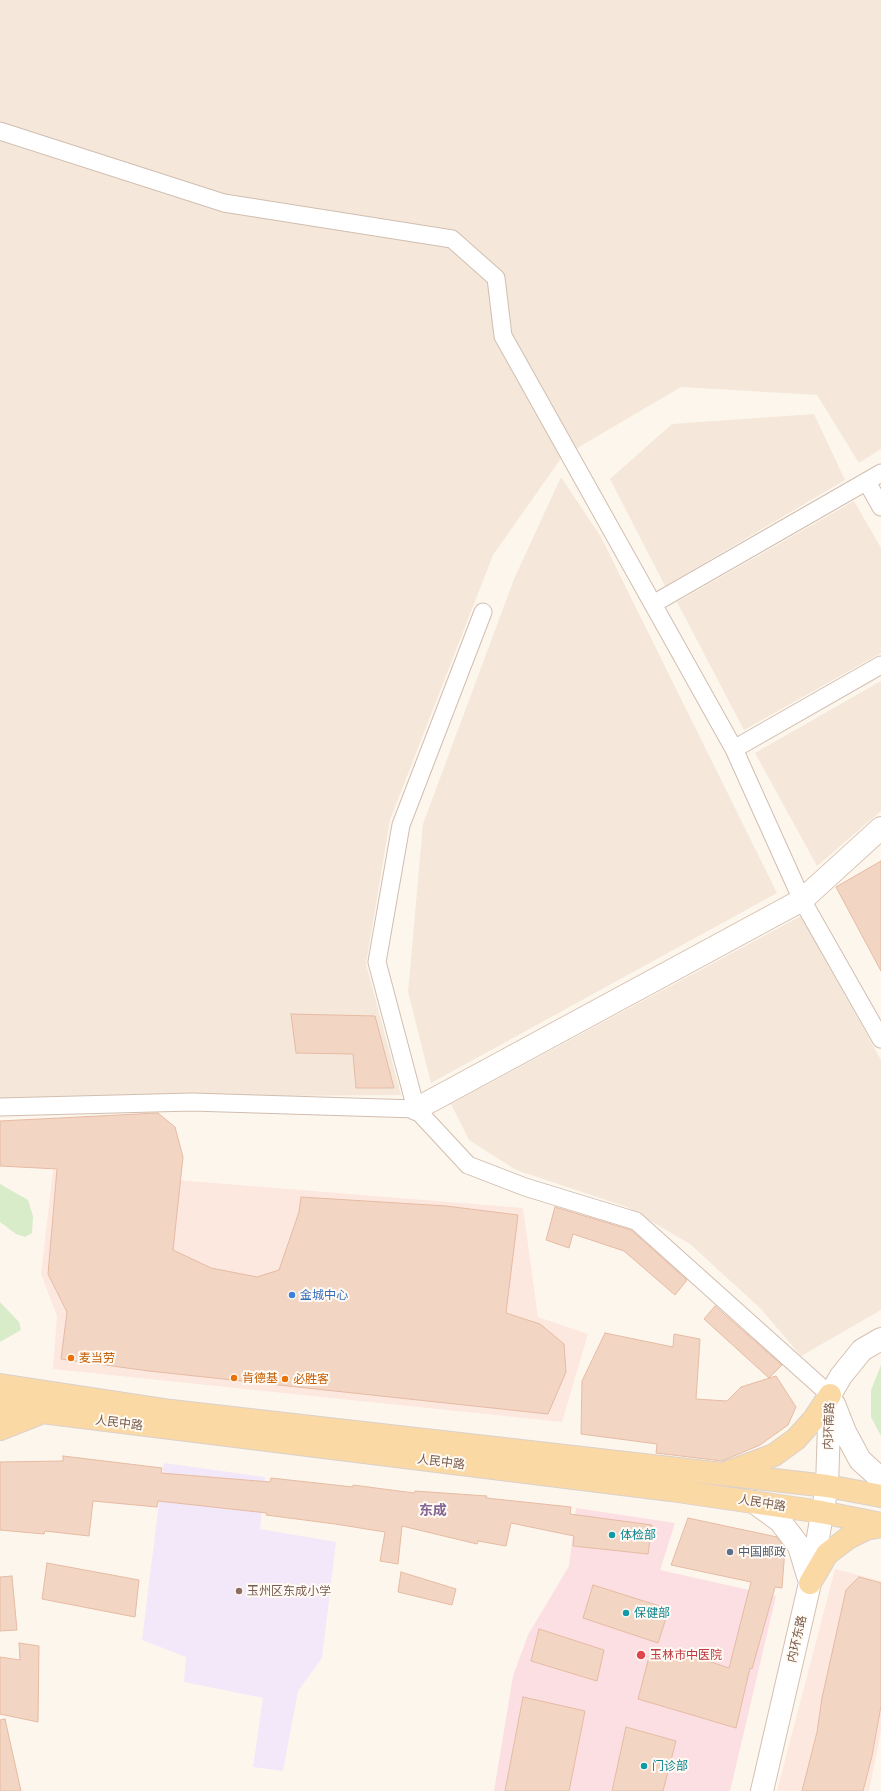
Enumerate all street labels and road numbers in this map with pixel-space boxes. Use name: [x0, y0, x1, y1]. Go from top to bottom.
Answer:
street label: 内环南路: [821, 1402, 837, 1450]
street label: 人民中路: [94, 1413, 144, 1433]
street label: 人民中路: [416, 1452, 466, 1472]
street label: 人民中路: [737, 1492, 787, 1514]
street label: 内环东路: [785, 1614, 809, 1664]

